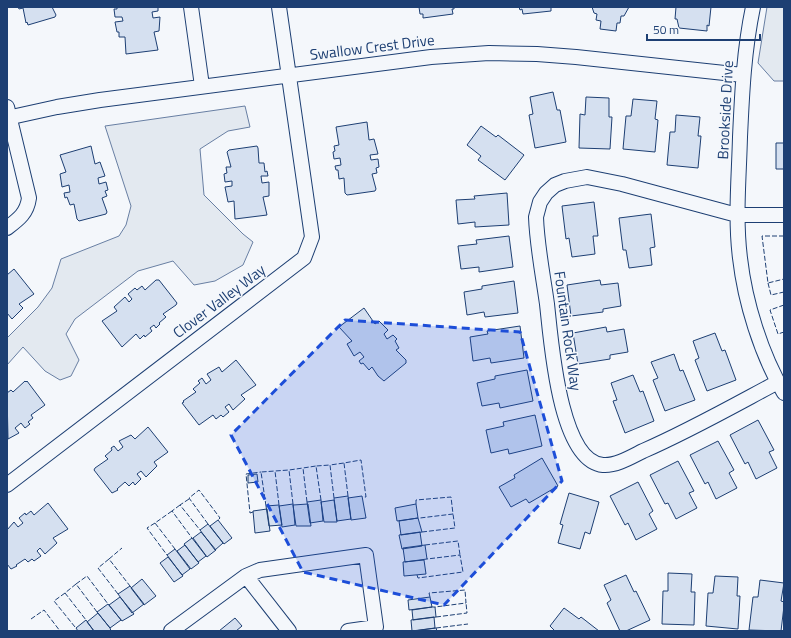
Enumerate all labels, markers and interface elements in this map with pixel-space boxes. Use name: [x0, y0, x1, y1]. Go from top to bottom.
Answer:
scale bar: [647, 16, 760, 42]
text: 50 m: [653, 20, 679, 39]
street label: Swallow Crest Drive: [308, 28, 436, 66]
street label: Brookside Drive: [711, 60, 739, 160]
street label: Clover Valley Way: [168, 258, 270, 344]
street label: Fountain Rock Way: [548, 270, 588, 392]

